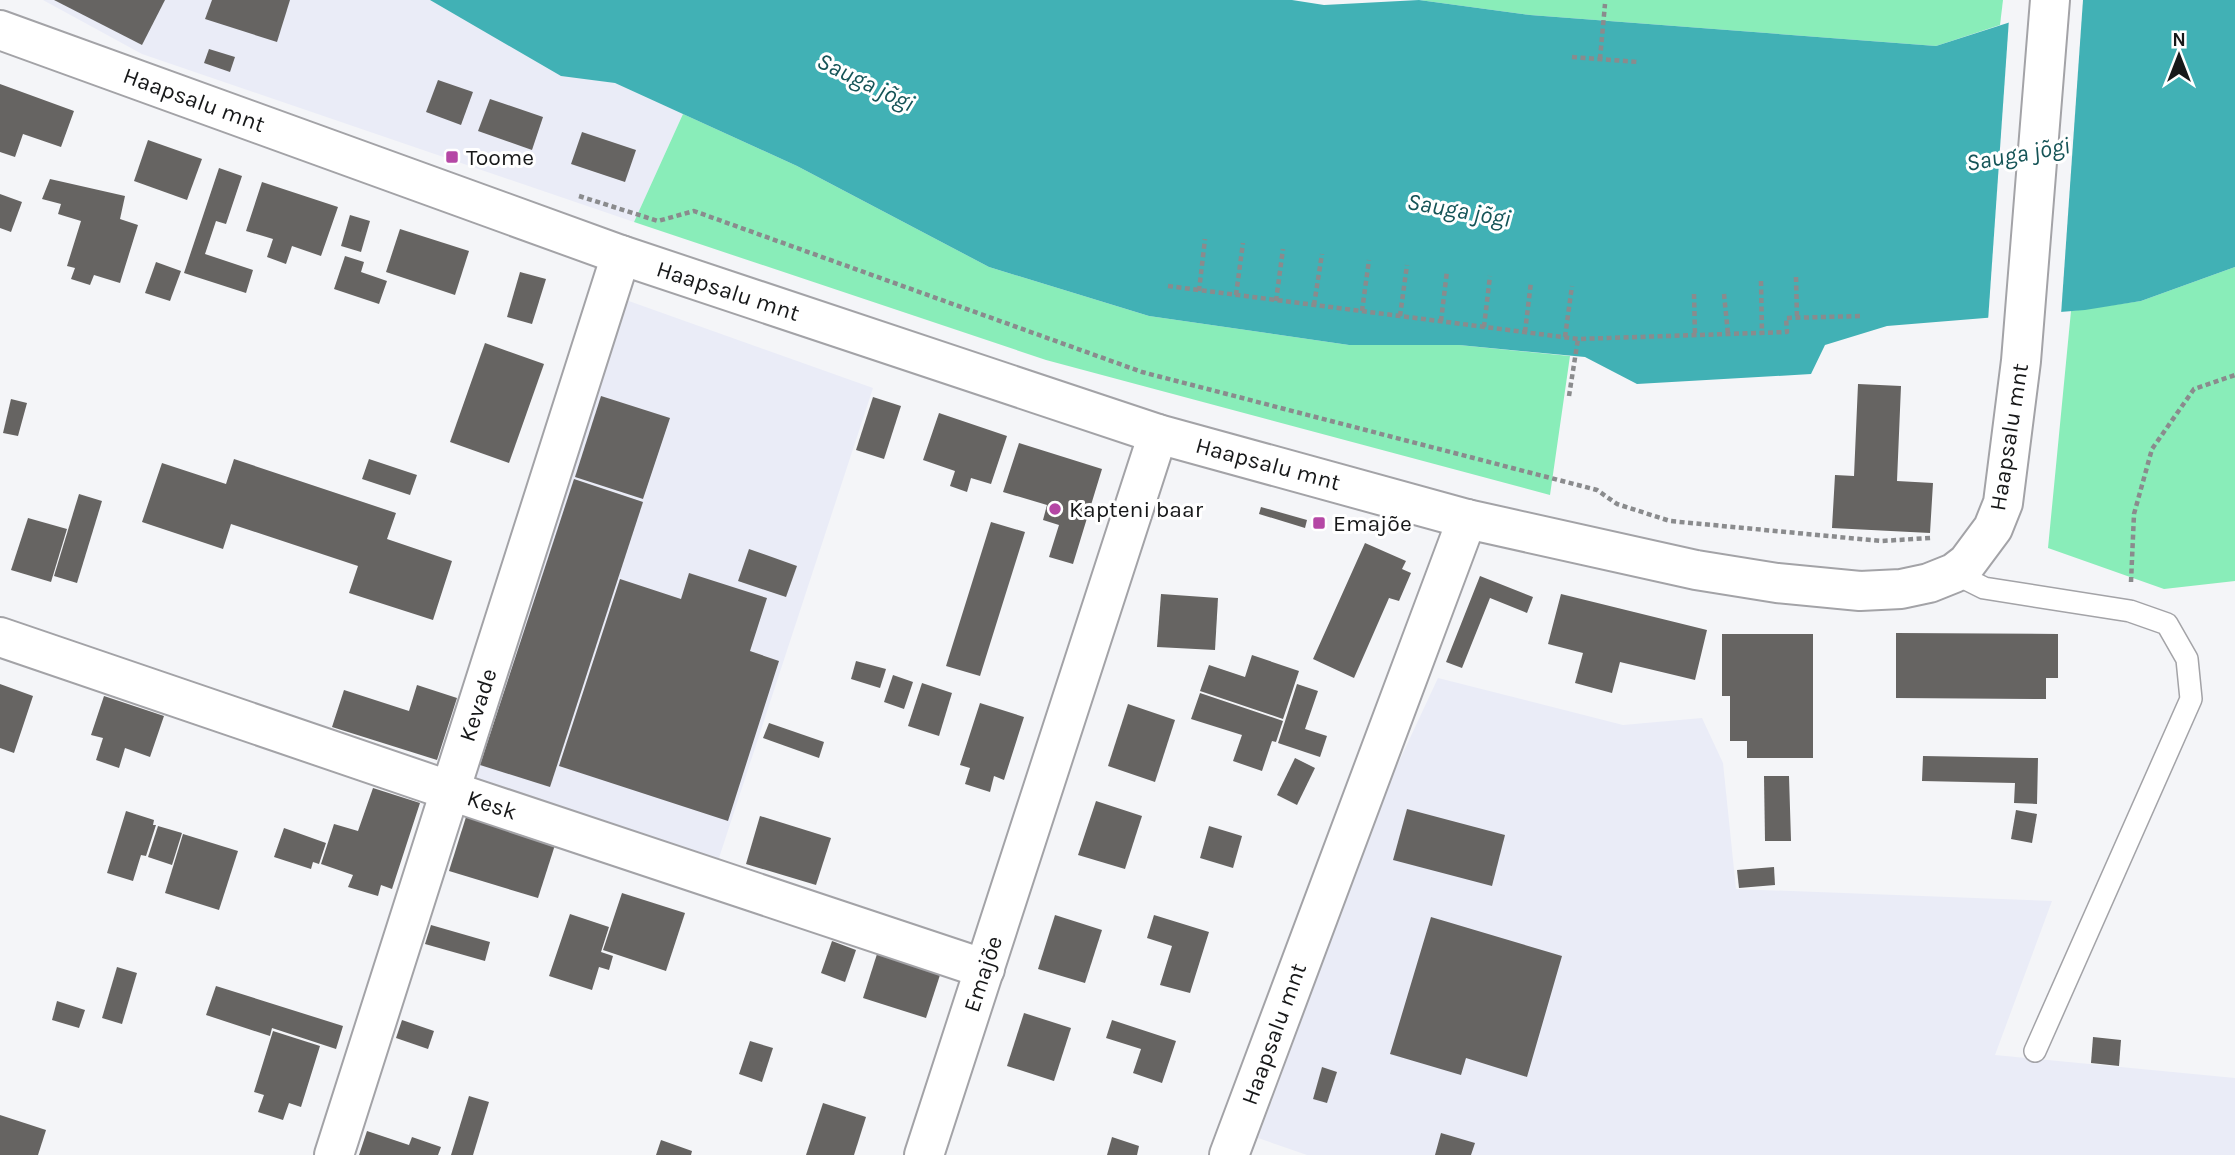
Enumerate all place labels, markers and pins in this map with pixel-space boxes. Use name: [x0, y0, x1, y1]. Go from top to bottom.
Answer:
place label: Toome: [466, 144, 534, 171]
marker: Toome: [444, 149, 460, 165]
place label: Kapteni baar: [1069, 496, 1204, 523]
marker: Kapteni baar: [1047, 501, 1063, 517]
place label: Emajõe: [1333, 510, 1412, 537]
marker: Emajõe: [1311, 515, 1327, 531]

